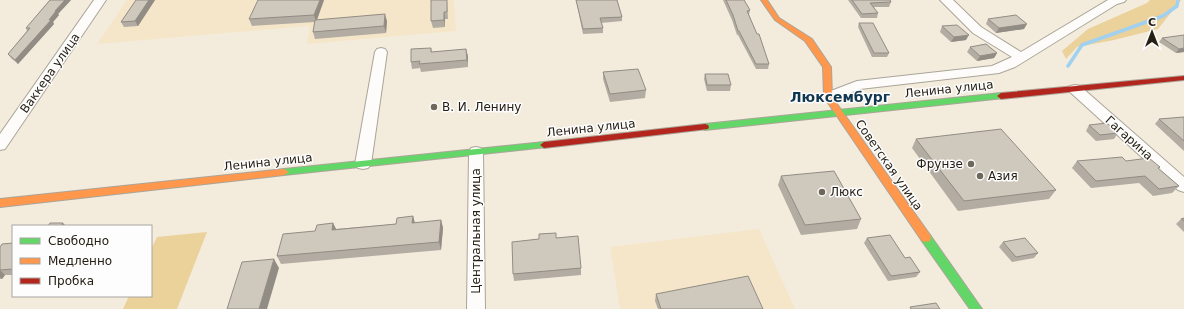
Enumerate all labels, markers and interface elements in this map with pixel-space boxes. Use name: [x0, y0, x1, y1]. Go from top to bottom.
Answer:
north arrow: [1132, 12, 1172, 52]
text: С: [1148, 16, 1156, 29]
street label: Ваккера улица: [17, 30, 83, 116]
street label: Ленина улица: [904, 77, 994, 101]
district label: Люксембург: [790, 89, 890, 105]
place label: В. И. Ленину: [442, 100, 521, 114]
marker: В. И. Ленину: [429, 102, 439, 112]
street label: Гагарина: [1102, 113, 1156, 163]
street label: Ленина улица: [546, 116, 636, 140]
street label: Советская улица: [852, 117, 926, 213]
street label: Ленина улица: [223, 150, 313, 174]
place label: Фрунзе: [916, 157, 963, 171]
marker: Фрунзе: [966, 159, 976, 169]
street label: Центральная улица: [469, 168, 483, 294]
place label: Азия: [988, 169, 1018, 183]
marker: Азия: [975, 171, 985, 181]
place label: Люкс: [830, 185, 863, 199]
marker: Люкс: [817, 187, 827, 197]
legend: [12, 225, 152, 297]
text: Свободно: [48, 234, 109, 248]
text: Медленно: [48, 254, 112, 268]
text: Пробка: [48, 274, 94, 288]

